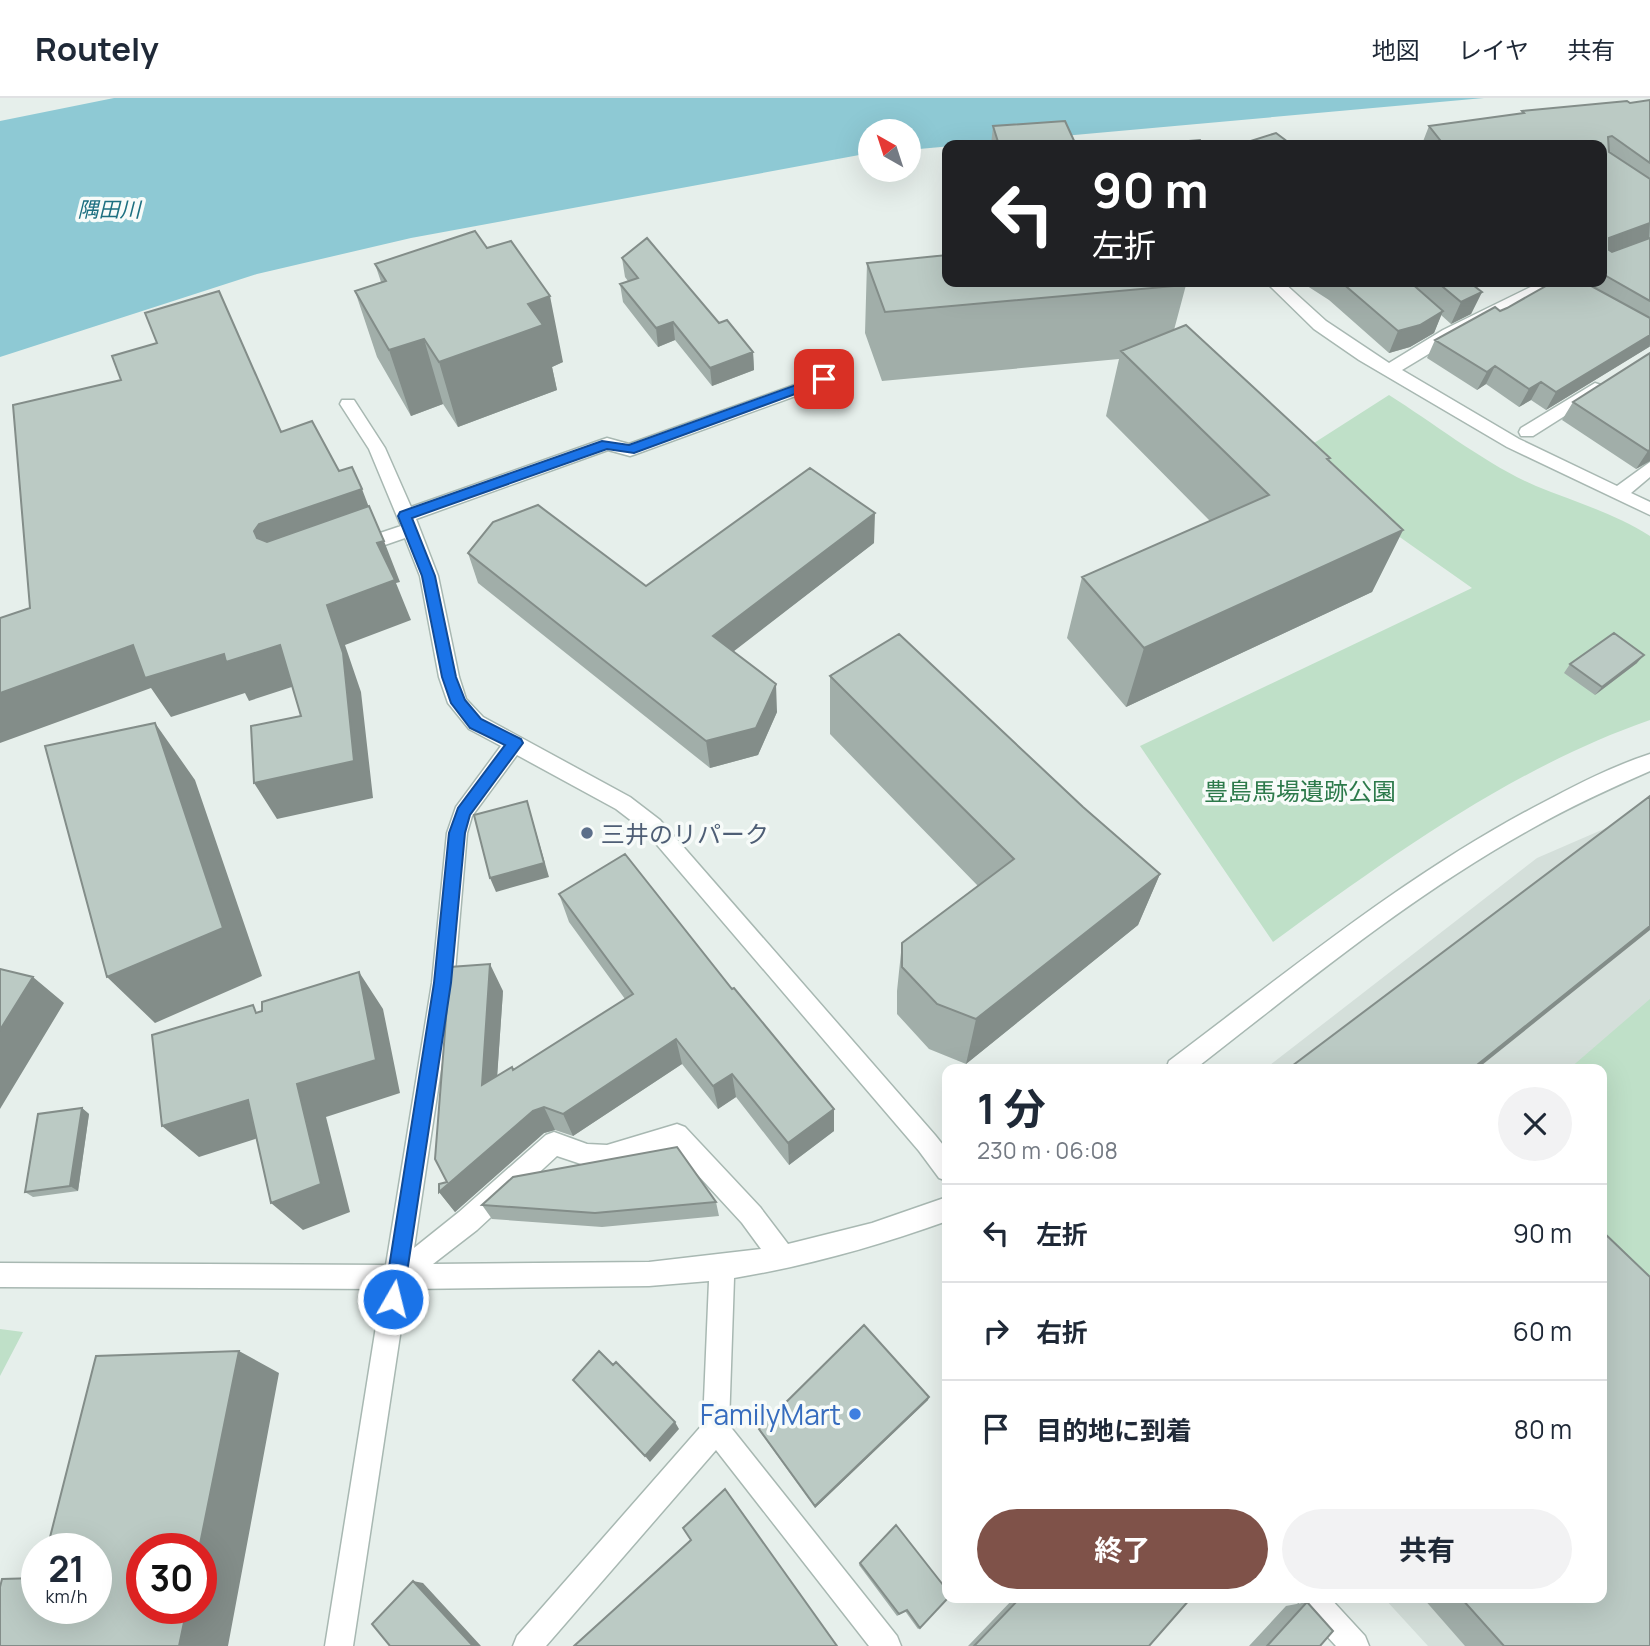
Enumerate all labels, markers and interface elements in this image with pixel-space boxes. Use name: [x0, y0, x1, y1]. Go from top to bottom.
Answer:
text: Routely: [35, 26, 159, 71]
text: 地図: [1372, 33, 1420, 66]
text: レイヤ: [1458, 33, 1529, 66]
text: 共有: [1567, 33, 1615, 66]
north arrow: [858, 119, 920, 182]
map controls: [858, 119, 921, 182]
text: 90 m: [1092, 156, 1209, 223]
icon: left: [977, 168, 1068, 259]
water label: 隅田川: [78, 195, 142, 223]
text: 左折: [1092, 223, 1156, 267]
pin: [794, 349, 854, 409]
icon: arrive: [805, 360, 843, 398]
park label: 豊島馬場遺跡公園: [1204, 774, 1396, 807]
place label: 三井のリパーク: [601, 817, 769, 850]
marker: 三井のリパーク: [579, 825, 595, 841]
text: 1 分: [977, 1079, 1046, 1137]
button: close: [1498, 1087, 1572, 1161]
text: 230 m · 06:08: [977, 1134, 1118, 1166]
icon: left: [977, 1214, 1015, 1252]
text: 90 m: [1513, 1215, 1572, 1251]
text: 左折: [1036, 1216, 1088, 1252]
position arrow: [356, 1262, 430, 1336]
icon: right: [977, 1312, 1015, 1350]
text: 60 m: [1513, 1313, 1572, 1349]
text: 右折: [1036, 1314, 1088, 1350]
place label: FamilyMart: [700, 1395, 841, 1433]
marker: FamilyMart: [847, 1406, 863, 1422]
icon: arrive: [977, 1410, 1015, 1448]
text: 80 m: [1514, 1411, 1572, 1447]
text: 目的地に到着: [1036, 1412, 1192, 1448]
button: 終了: [977, 1509, 1268, 1589]
button: 共有: [1282, 1509, 1572, 1589]
speed limit sign: 30: [126, 1533, 217, 1624]
text: 21: [48, 1545, 85, 1593]
text: km/h: [46, 1584, 87, 1608]

